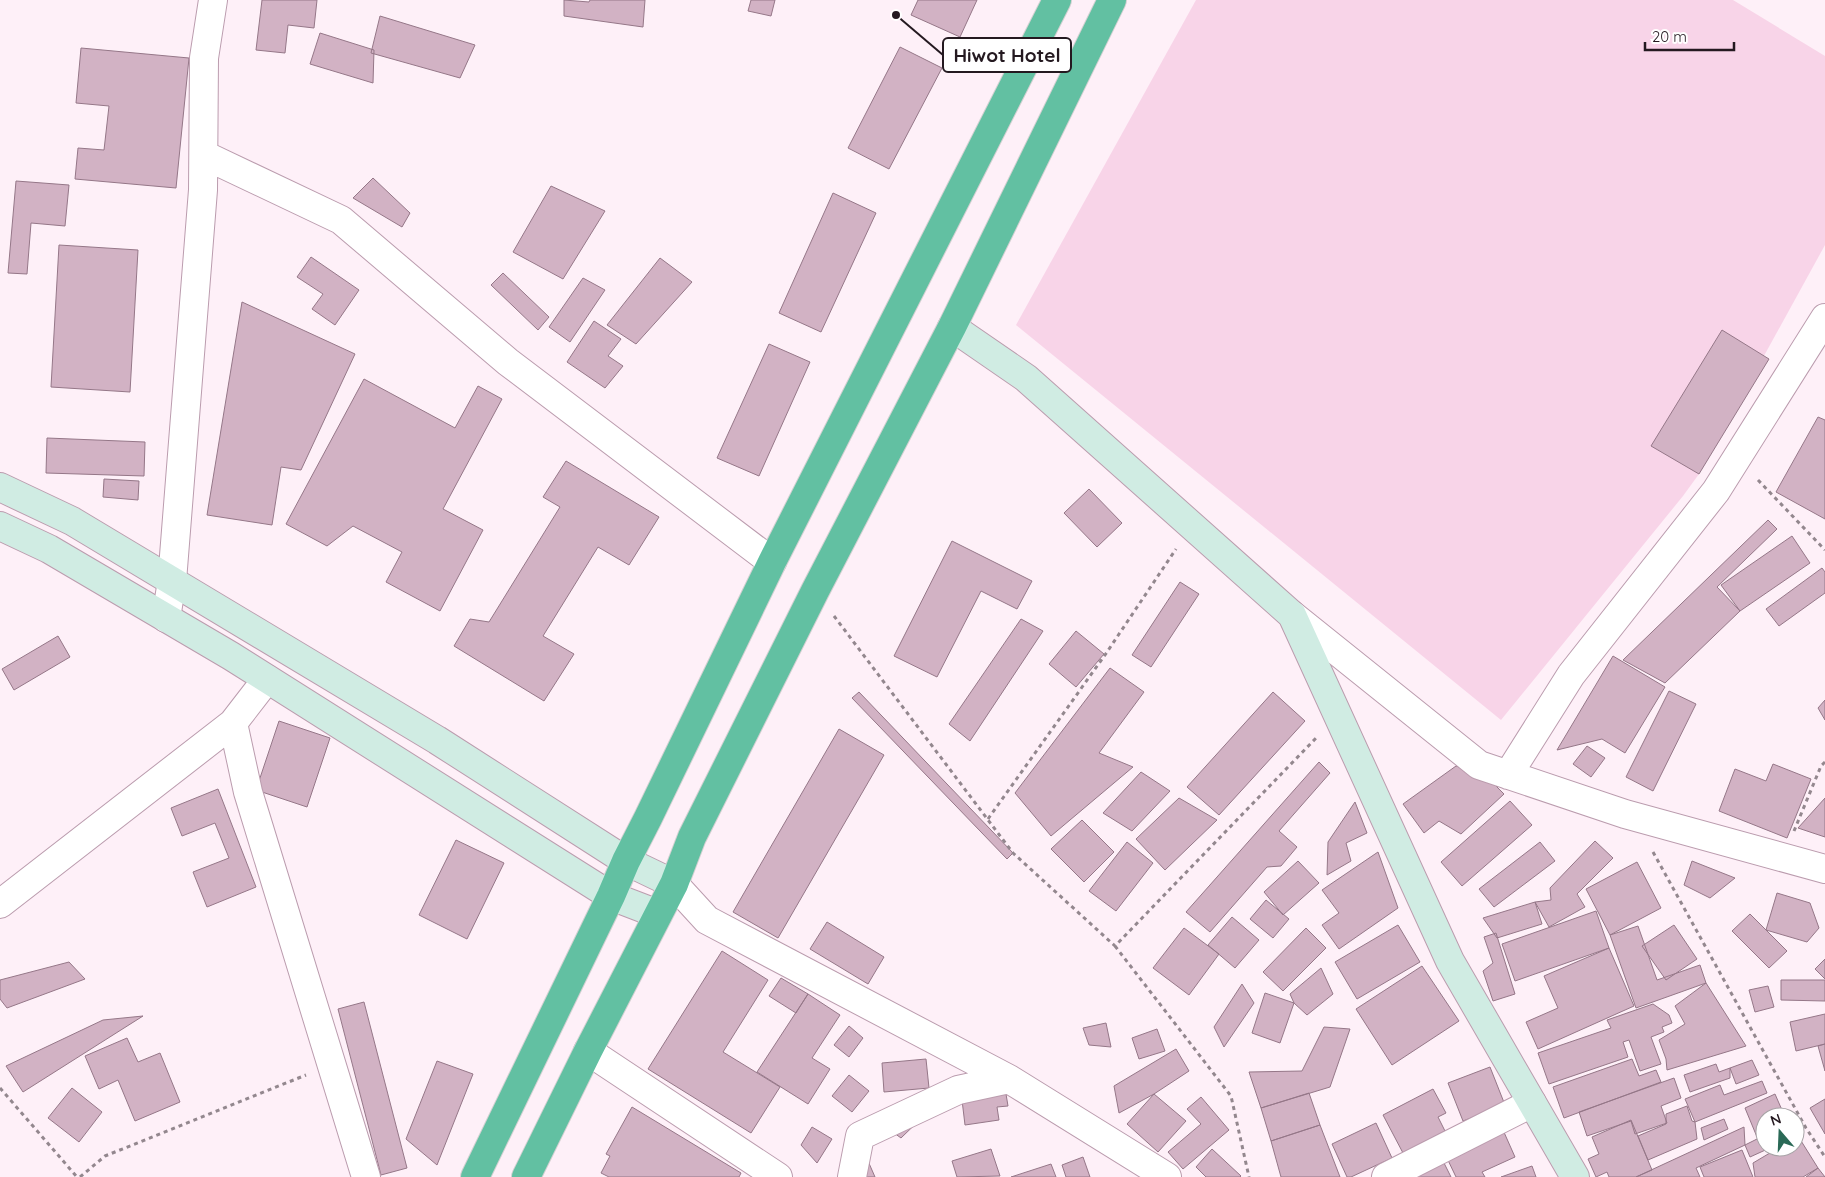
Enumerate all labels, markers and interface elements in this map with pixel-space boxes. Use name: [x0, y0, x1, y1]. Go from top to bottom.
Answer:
scale bar: [1645, 20, 1734, 52]
text: 20 m: [1652, 27, 1687, 46]
callout: Hiwot Hotel: [943, 38, 1071, 72]
text: Hiwot Hotel: [953, 43, 1061, 67]
north arrow: [1755, 1107, 1805, 1157]
text: N: [1768, 1110, 1784, 1130]

